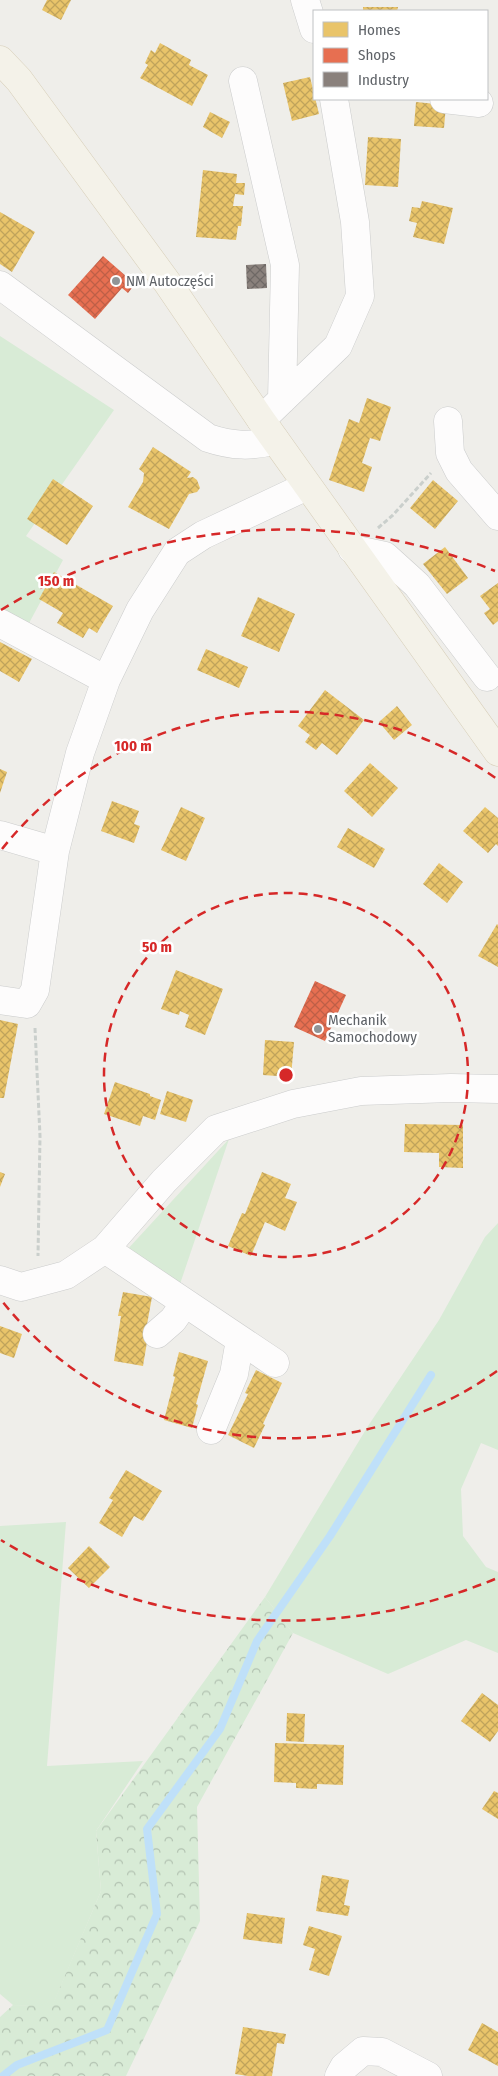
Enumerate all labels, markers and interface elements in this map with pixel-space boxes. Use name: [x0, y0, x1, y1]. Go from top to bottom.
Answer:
legend: [313, 10, 488, 100]
text: Homes: [358, 21, 400, 39]
text: Shops: [358, 46, 396, 64]
text: Industry: [358, 71, 409, 89]
place label: NM Autoczęści: [126, 272, 214, 290]
marker: NM Autoczęści: [110, 275, 122, 287]
text: 150 m: [38, 572, 74, 590]
text: 100 m: [114, 737, 152, 755]
text: 50 m: [142, 938, 172, 956]
place label: Mechanik Samochodowy: [328, 1011, 417, 1046]
marker: Mechanik Samochodowy: [312, 1023, 324, 1035]
centre of rings: [277, 1066, 295, 1084]

